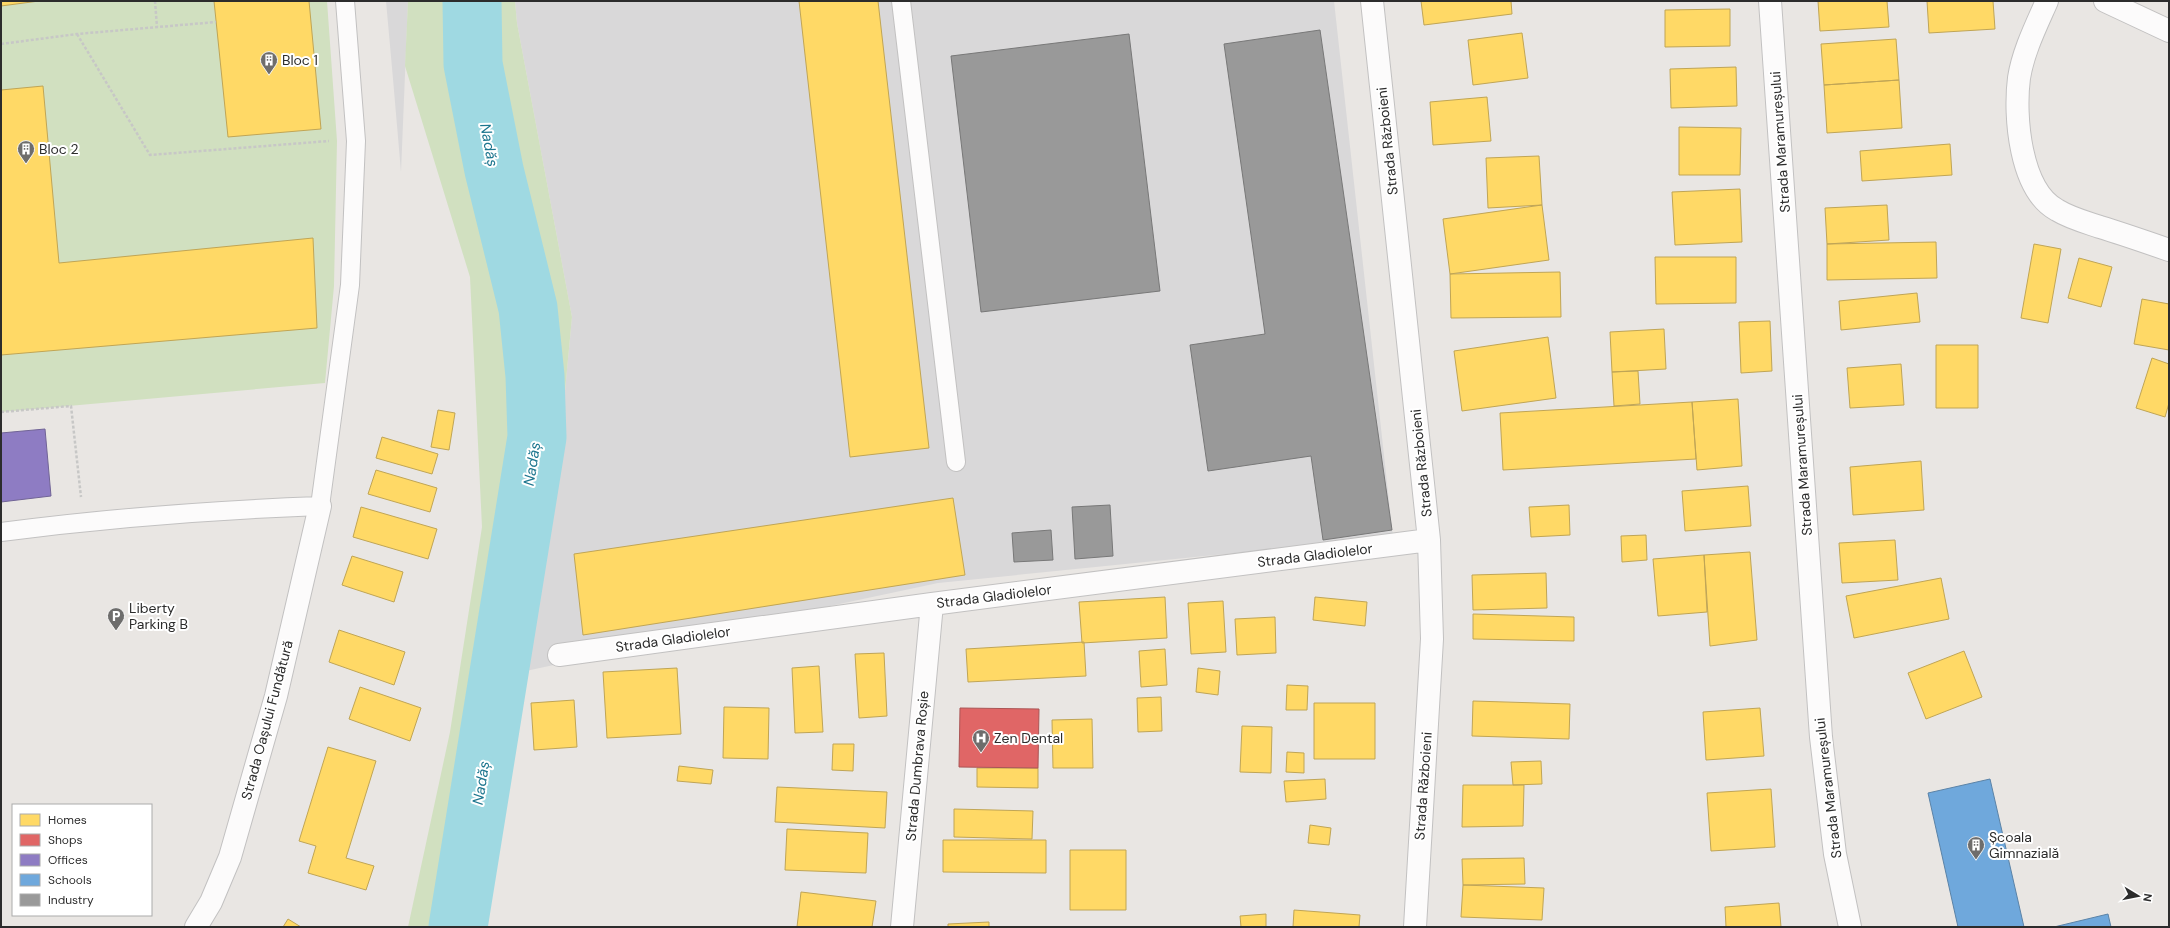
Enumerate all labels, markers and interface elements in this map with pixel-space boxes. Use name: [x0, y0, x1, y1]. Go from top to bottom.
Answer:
building icon: Bloc 1: [259, 50, 279, 75]
place label: Bloc 1: [282, 51, 318, 69]
street label: Strada Maramureșului: [1766, 71, 1794, 213]
street label: Strada Războieni: [1372, 86, 1402, 196]
water label: Nadăș: [475, 122, 503, 168]
building icon: Bloc 2: [16, 139, 36, 164]
place label: Bloc 2: [39, 140, 79, 158]
street label: Strada Maramureșului: [1788, 394, 1816, 536]
street label: Strada Războieni: [1406, 408, 1436, 518]
water label: Nadăș: [519, 441, 545, 487]
street label: Strada Gladiolelor: [1256, 539, 1374, 571]
street label: Strada Gladiolelor: [935, 580, 1053, 612]
place label: Liberty Parking B: [129, 599, 188, 633]
parking icon: Liberty Parking B: [106, 606, 126, 631]
street label: Strada Gladiolelor: [614, 622, 732, 656]
street label: Strada Oașului Fundătură: [237, 638, 297, 802]
street label: Strada Dumbrava Roșie: [901, 690, 933, 842]
street label: Strada Maramureșului: [1810, 717, 1846, 859]
hospital icon: Zen Dental: [971, 728, 991, 753]
place label: Zen Dental: [994, 729, 1063, 747]
street label: Strada Războieni: [1410, 731, 1436, 841]
water label: Nadăș: [468, 760, 494, 806]
legend: [12, 804, 152, 916]
text: Homes: [48, 812, 87, 828]
place label: Școala Gimnazială: [1989, 828, 2059, 862]
text: Shops: [48, 832, 83, 848]
building icon: Școala Gimnazială: [1966, 835, 1986, 860]
text: Offices: [48, 852, 88, 868]
text: Schools: [48, 872, 92, 888]
north arrow: [2118, 876, 2158, 916]
text: Industry: [48, 892, 94, 908]
text: N: [2140, 893, 2155, 903]

